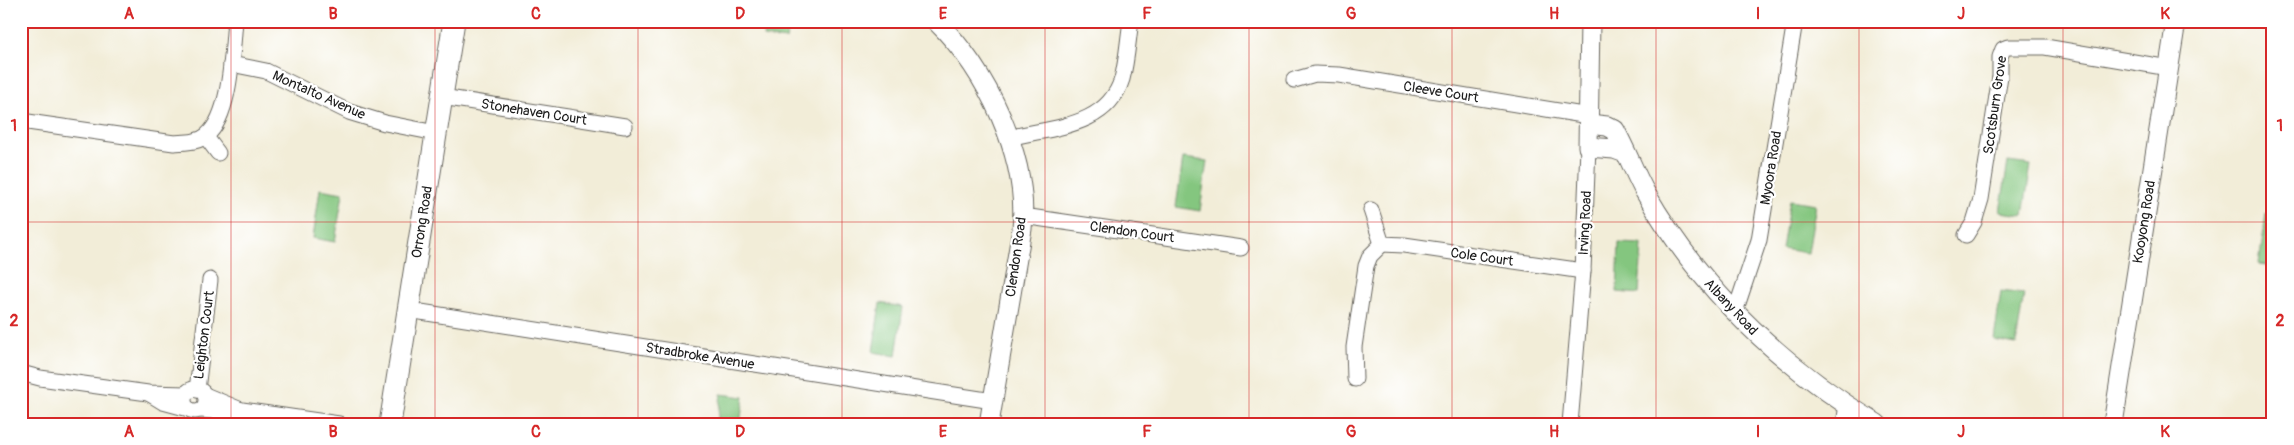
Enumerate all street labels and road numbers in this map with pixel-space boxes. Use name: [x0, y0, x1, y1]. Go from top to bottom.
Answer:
street label: Scotsburn Grove: [1980, 55, 2010, 155]
street label: Montalto Avenue: [270, 67, 368, 123]
street label: Cleeve Court: [1402, 78, 1480, 106]
street label: Stonehaven Court: [480, 95, 588, 129]
street label: Myoora Road: [1757, 130, 1785, 206]
street label: Kooyong Road: [2129, 179, 2159, 265]
street label: Orrong Road: [408, 184, 436, 259]
street label: Irving Road: [1575, 190, 1595, 256]
street label: Clendon Road: [1002, 216, 1030, 298]
street label: Clendon Court: [1089, 218, 1176, 246]
street label: Cole Court: [1449, 244, 1515, 270]
street label: Albany Road: [1701, 275, 1762, 339]
street label: Leighton Court: [190, 290, 218, 380]
street label: Stradbroke Avenue: [644, 339, 756, 373]

